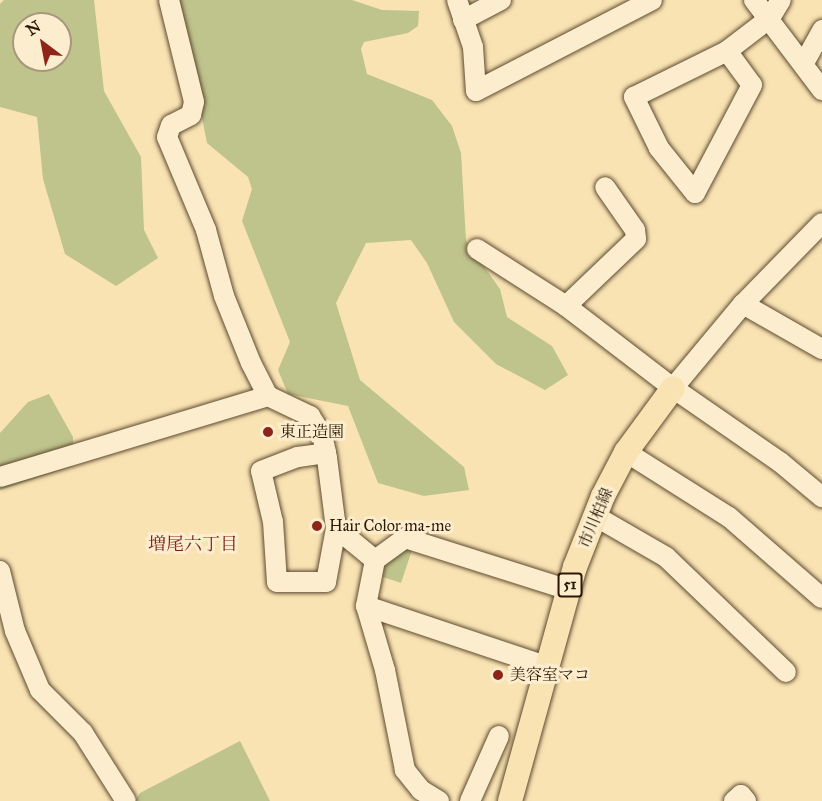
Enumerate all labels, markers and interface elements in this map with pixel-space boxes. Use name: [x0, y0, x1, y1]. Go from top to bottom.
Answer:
north arrow: [12, 12, 72, 72]
text: N: [22, 16, 44, 40]
place label: 東正造園: [280, 422, 344, 442]
marker: 東正造園: [261, 425, 275, 439]
street label: 市川柏線: [575, 485, 617, 551]
place label: Hair Color ma-me: [329, 516, 451, 536]
marker: Hair Color ma-me: [310, 519, 324, 533]
district label: 増尾六丁目: [148, 533, 238, 555]
road number: 51: [556, 573, 584, 597]
place label: 美容室マコ: [510, 665, 590, 685]
marker: 美容室マコ: [491, 668, 505, 682]

